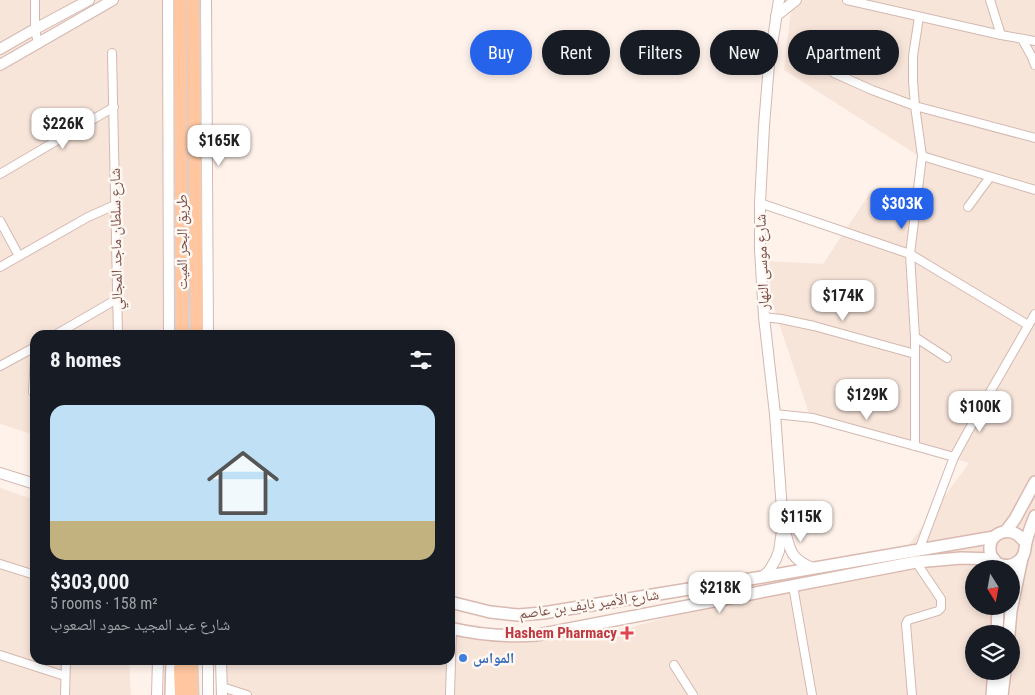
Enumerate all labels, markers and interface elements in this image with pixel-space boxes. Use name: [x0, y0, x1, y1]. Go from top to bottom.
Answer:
chip: Buy: [470, 30, 532, 75]
chip: Rent: [542, 30, 610, 75]
chip: Filters: [620, 30, 700, 75]
chip: New: [710, 30, 778, 75]
chip: Apartment: [788, 30, 899, 75]
pin: $226K: [28, 108, 98, 150]
text: $226K: [42, 114, 84, 133]
pin: $165K: [184, 124, 254, 167]
text: $165K: [198, 131, 240, 150]
street label: شارع سلطان ماجد المجالي: [106, 168, 129, 310]
pin: $303K: [867, 188, 937, 230]
street label: طريق البحر الميت: [173, 194, 192, 290]
text: $303K: [881, 194, 923, 213]
street label: شارع موسى النهار: [751, 214, 774, 311]
pin: $174K: [808, 280, 878, 322]
text: $174K: [822, 286, 864, 305]
icon: filters: [407, 346, 435, 374]
text: 8 homes: [50, 348, 121, 372]
pin: $129K: [832, 378, 902, 421]
text: $129K: [846, 385, 888, 404]
pin: $100K: [945, 390, 1015, 433]
text: $100K: [959, 397, 1001, 416]
icon: home: [198, 438, 288, 528]
pin: $115K: [766, 500, 836, 543]
text: $115K: [780, 507, 822, 526]
north arrow: [965, 560, 1020, 615]
map controls: [965, 560, 1020, 680]
text: $303,000: [50, 570, 129, 594]
pin: $218K: [685, 572, 755, 614]
text: $218K: [699, 578, 741, 597]
street label: شارع الأمير نايف بن عاصم: [518, 585, 660, 624]
text: 5 rooms · 158 m²: [50, 594, 158, 613]
text: شارع عبد المجيد حمود الصعوب: [50, 615, 230, 634]
place label: Hashem Pharmacy: [505, 624, 617, 642]
button: layers: [965, 625, 1020, 680]
marker: Hashem Pharmacy: [621, 627, 633, 639]
place label: المواس: [473, 649, 514, 667]
marker: المواس: [457, 652, 469, 664]

